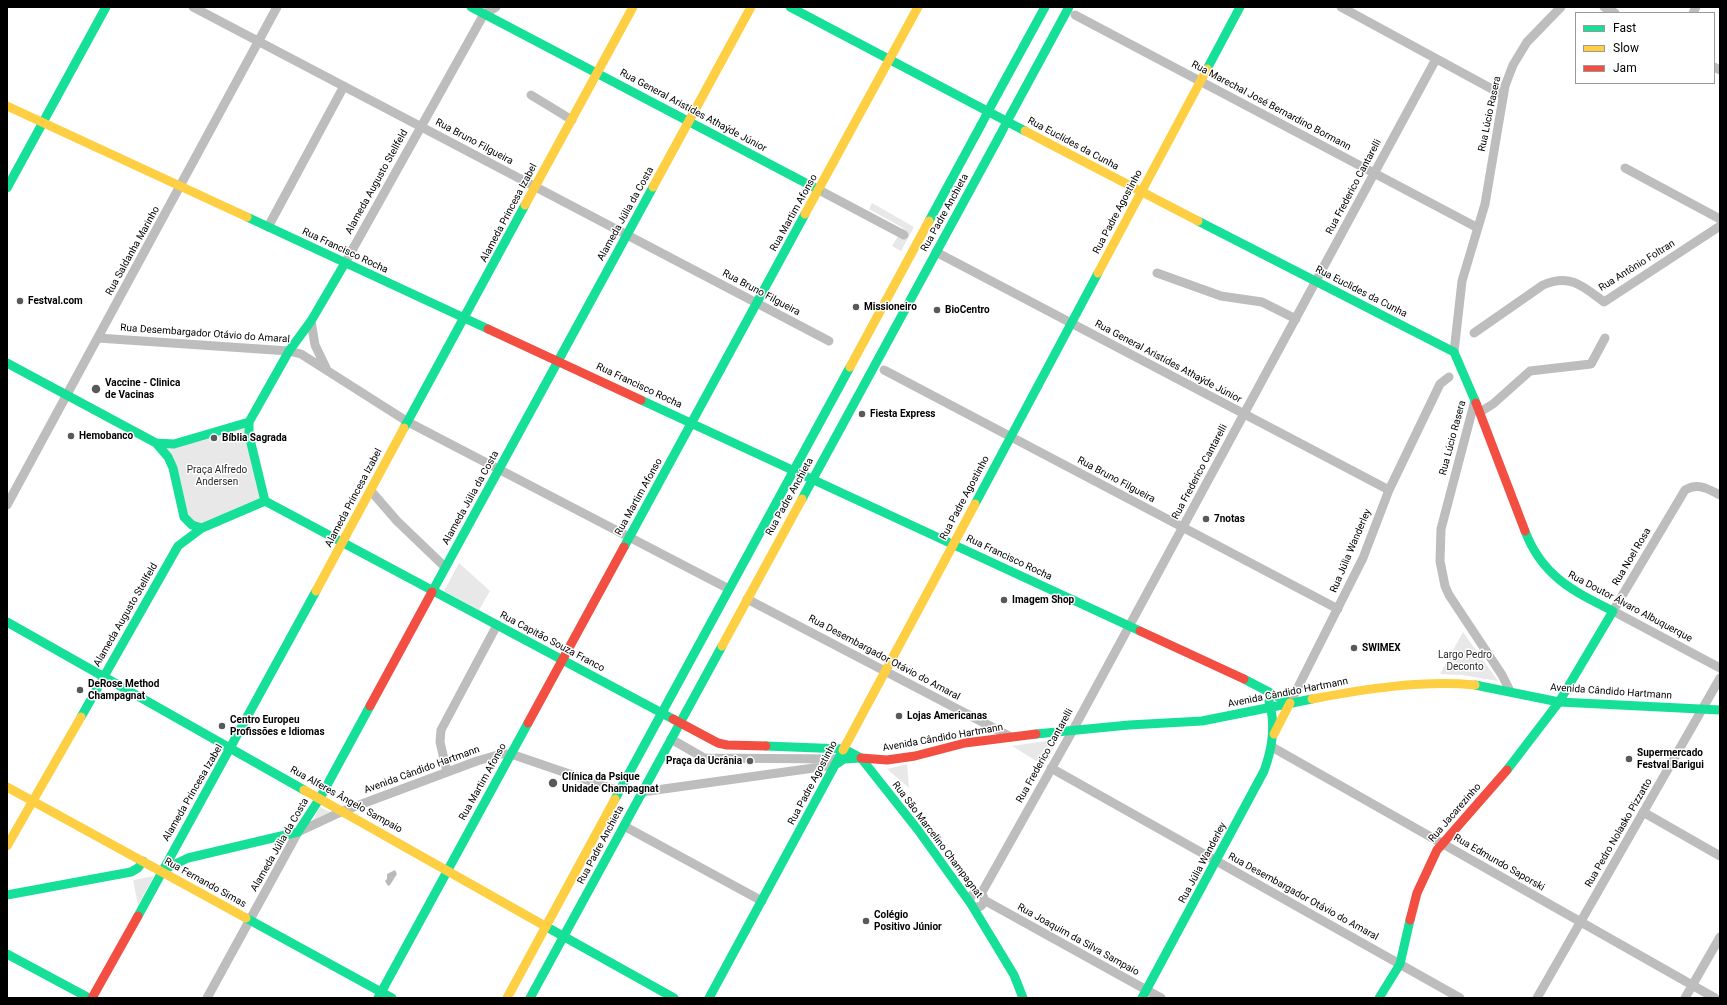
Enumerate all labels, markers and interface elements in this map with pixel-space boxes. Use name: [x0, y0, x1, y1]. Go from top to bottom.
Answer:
legend: [1575, 12, 1715, 84]
text: Fast: [1613, 21, 1636, 35]
text: Slow: [1613, 41, 1639, 55]
street label: Rua Marechal José Bernardino Bormann: [1189, 59, 1353, 153]
text: Jam: [1613, 61, 1637, 75]
street label: Rua General Aristides Athaýde Júnior: [618, 67, 768, 155]
street label: Rua Lúcio Rasera: [1476, 75, 1504, 153]
street label: Rua Euclides da Cunha: [1025, 115, 1121, 173]
street label: Rua Bruno Filgueira: [433, 116, 515, 168]
street label: Alameda Augusto Stellfeld: [343, 128, 411, 236]
street label: Rua Frederico Cantarelli: [1324, 137, 1384, 237]
street label: Alameda Princesa Izabel: [478, 162, 540, 264]
street label: Alameda Júlia da Costa: [595, 165, 657, 263]
street label: Rua Padre Agostinho: [1091, 168, 1145, 256]
street label: Rua Martim Afonso: [768, 172, 820, 254]
street label: Rua Padre Anchieta: [919, 172, 971, 254]
street label: Rua Saldanha Marinho: [103, 204, 163, 298]
street label: Rua Francisco Rocha: [300, 226, 390, 276]
street label: Rua Antônio Foltran: [1597, 238, 1677, 294]
street label: Rua Euclides da Cunha: [1313, 264, 1409, 320]
street label: Rua Bruno Filgueira: [720, 267, 802, 319]
place label: Festval.com: [28, 295, 83, 307]
marker: Festval.com: [15, 296, 25, 306]
place label: Missioneiro: [864, 301, 917, 313]
marker: Missioneiro: [851, 302, 861, 312]
place label: BioCentro: [945, 304, 990, 316]
marker: BioCentro: [932, 305, 942, 315]
street label: Rua General Aristides Athaýde Júnior: [1093, 318, 1243, 406]
street label: Rua Desembargador Otávio do Amaral: [120, 322, 290, 346]
street label: Rua Francisco Rocha: [594, 361, 684, 411]
place label: Vaccine - Clinica de Vacinas: [105, 377, 180, 400]
marker: Vaccine - Clinica de Vacinas: [90, 383, 102, 395]
street label: Rua Lúcio Rasera: [1437, 399, 1469, 477]
place label: Fiesta Express: [870, 408, 935, 420]
marker: Fiesta Express: [857, 409, 867, 419]
street label: Rua Frederico Cantarelli: [1170, 422, 1230, 522]
place label: Hemobanco: [79, 430, 133, 442]
marker: Hemobanco: [66, 431, 76, 441]
place label: Bíblia Sagrada: [222, 432, 287, 444]
marker: Bíblia Sagrada: [209, 433, 219, 443]
street label: Alameda Princesa Izabel: [323, 447, 385, 549]
street label: Alameda Júlia da Costa: [440, 449, 502, 547]
street label: Rua Padre Agostinho: [938, 454, 992, 542]
street label: Rua Bruno Filgueira: [1075, 454, 1157, 506]
street label: Rua Martim Afonso: [613, 456, 665, 538]
street label: Rua Padre Anchieta: [764, 456, 816, 538]
park label: Praça Alfredo Andersen: [187, 464, 247, 488]
street label: Rua Júlia Wanderley: [1328, 507, 1374, 595]
place label: 7notas: [1214, 513, 1245, 525]
marker: 7notas: [1201, 514, 1211, 524]
street label: Rua Noel Rosa: [1610, 526, 1654, 588]
street label: Rua Francisco Rocha: [964, 533, 1054, 583]
street label: Alameda Augusto Stellfeld: [91, 561, 161, 669]
street label: Rua Doutor Álvaro Albuquerque: [1566, 569, 1694, 645]
place label: Imagem Shop: [1012, 594, 1074, 606]
marker: Imagem Shop: [999, 595, 1009, 605]
street label: Rua Capitão Souza Franco: [498, 609, 606, 675]
street label: Rua Desembargador Otávio do Amaral: [806, 613, 962, 703]
place label: SWIMEX: [1362, 642, 1401, 654]
marker: SWIMEX: [1349, 643, 1359, 653]
park label: Largo Pedro Deconto: [1438, 649, 1492, 672]
street label: Avenida Cândido Hartmann: [1227, 675, 1349, 711]
place label: DeRose Method Champagnat: [88, 678, 159, 702]
street label: Avenida Cândido Hartmann: [1550, 682, 1672, 702]
marker: DeRose Method Champagnat: [75, 685, 85, 695]
street label: Rua Frederico Cantarelli: [1014, 707, 1076, 805]
place label: Lojas Americanas: [907, 710, 987, 722]
marker: Lojas Americanas: [894, 711, 904, 721]
place label: Centro Europeu Profissões e Idiomas: [230, 714, 325, 738]
marker: Centro Europeu Profissões e Idiomas: [217, 721, 227, 731]
street label: Avenida Cândido Hartmann: [882, 722, 1004, 754]
street label: Rua Padre Agostinho: [786, 739, 840, 827]
street label: Rua Martim Afonso: [457, 741, 509, 823]
street label: Alameda Princesa Izabel: [160, 742, 226, 844]
street label: Avenida Cândido Hartmann: [363, 744, 481, 796]
place label: Supermercado Festval Barigui: [1637, 747, 1704, 770]
marker: Supermercado Festval Barigui: [1624, 754, 1634, 764]
place label: Praça da Ucrânia: [666, 755, 742, 767]
marker: Praça da Ucrânia: [745, 756, 755, 766]
street label: Rua Alferes Ângelo Sampaio: [288, 764, 404, 836]
place label: Clínica da Psique Unidade Champagnat: [562, 771, 659, 794]
street label: Rua Pedro Nolasko Pizzatto: [1583, 776, 1655, 890]
marker: Clínica da Psique Unidade Champagnat: [547, 777, 559, 789]
street label: Rua São Marcelino Champagnat: [889, 779, 985, 901]
street label: Rua Jacarezinho: [1426, 781, 1484, 845]
street label: Alameda Júlia da Costa: [248, 796, 312, 894]
street label: Rua Padre Anchieta: [575, 804, 627, 886]
street label: Rua Júlia Wanderley: [1177, 821, 1229, 905]
street label: Rua Edmundo Saporski: [1451, 832, 1547, 894]
street label: Rua Desembargador Otávio do Amaral: [1226, 851, 1380, 943]
street label: Rua Fernando Simas: [162, 856, 248, 910]
street label: Rua Joaquim da Silva Sampaio: [1015, 901, 1141, 979]
place label: Colégio Positivo Júnior: [874, 909, 942, 932]
marker: Colégio Positivo Júnior: [861, 916, 871, 926]

